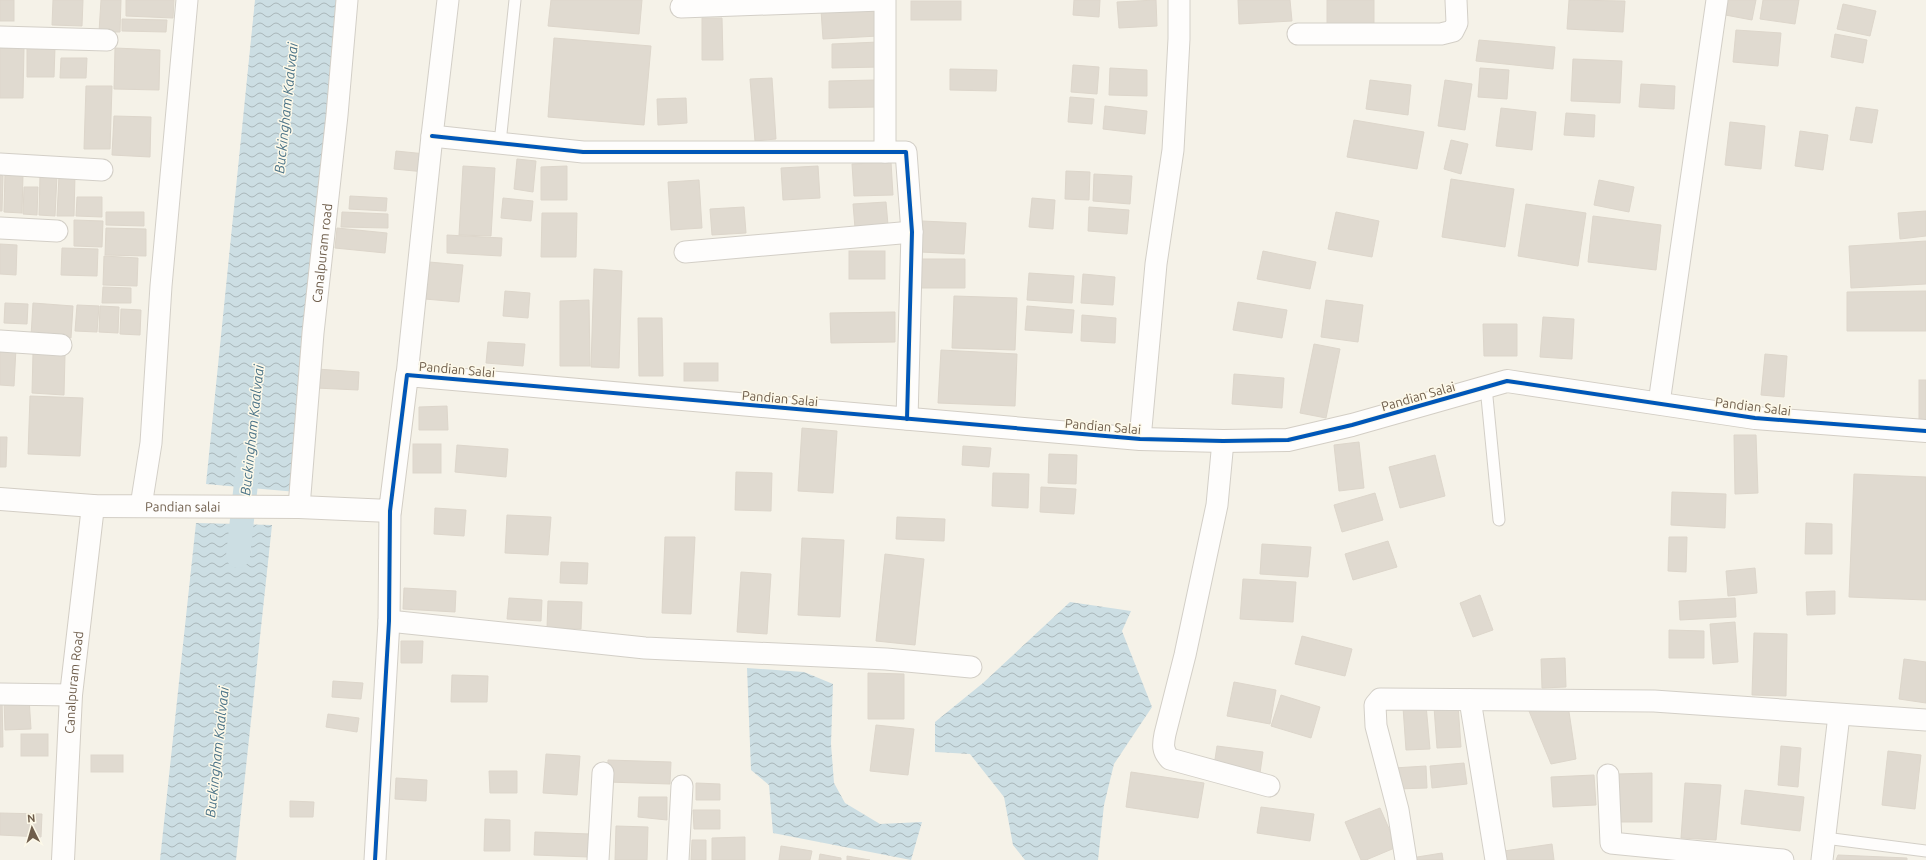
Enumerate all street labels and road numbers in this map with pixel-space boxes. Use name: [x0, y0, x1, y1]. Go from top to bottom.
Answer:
street label: Canalpuram road: [309, 203, 334, 303]
street label: Pandian Salai: [418, 359, 496, 379]
street label: Pandian Salai: [1379, 379, 1457, 413]
street label: Pandian Salai: [741, 388, 819, 408]
street label: Pandian Salai: [1714, 394, 1792, 418]
street label: Pandian Salai: [1064, 416, 1142, 436]
street label: Pandian salai: [145, 499, 220, 514]
street label: Canalpuram Road: [62, 630, 85, 734]

